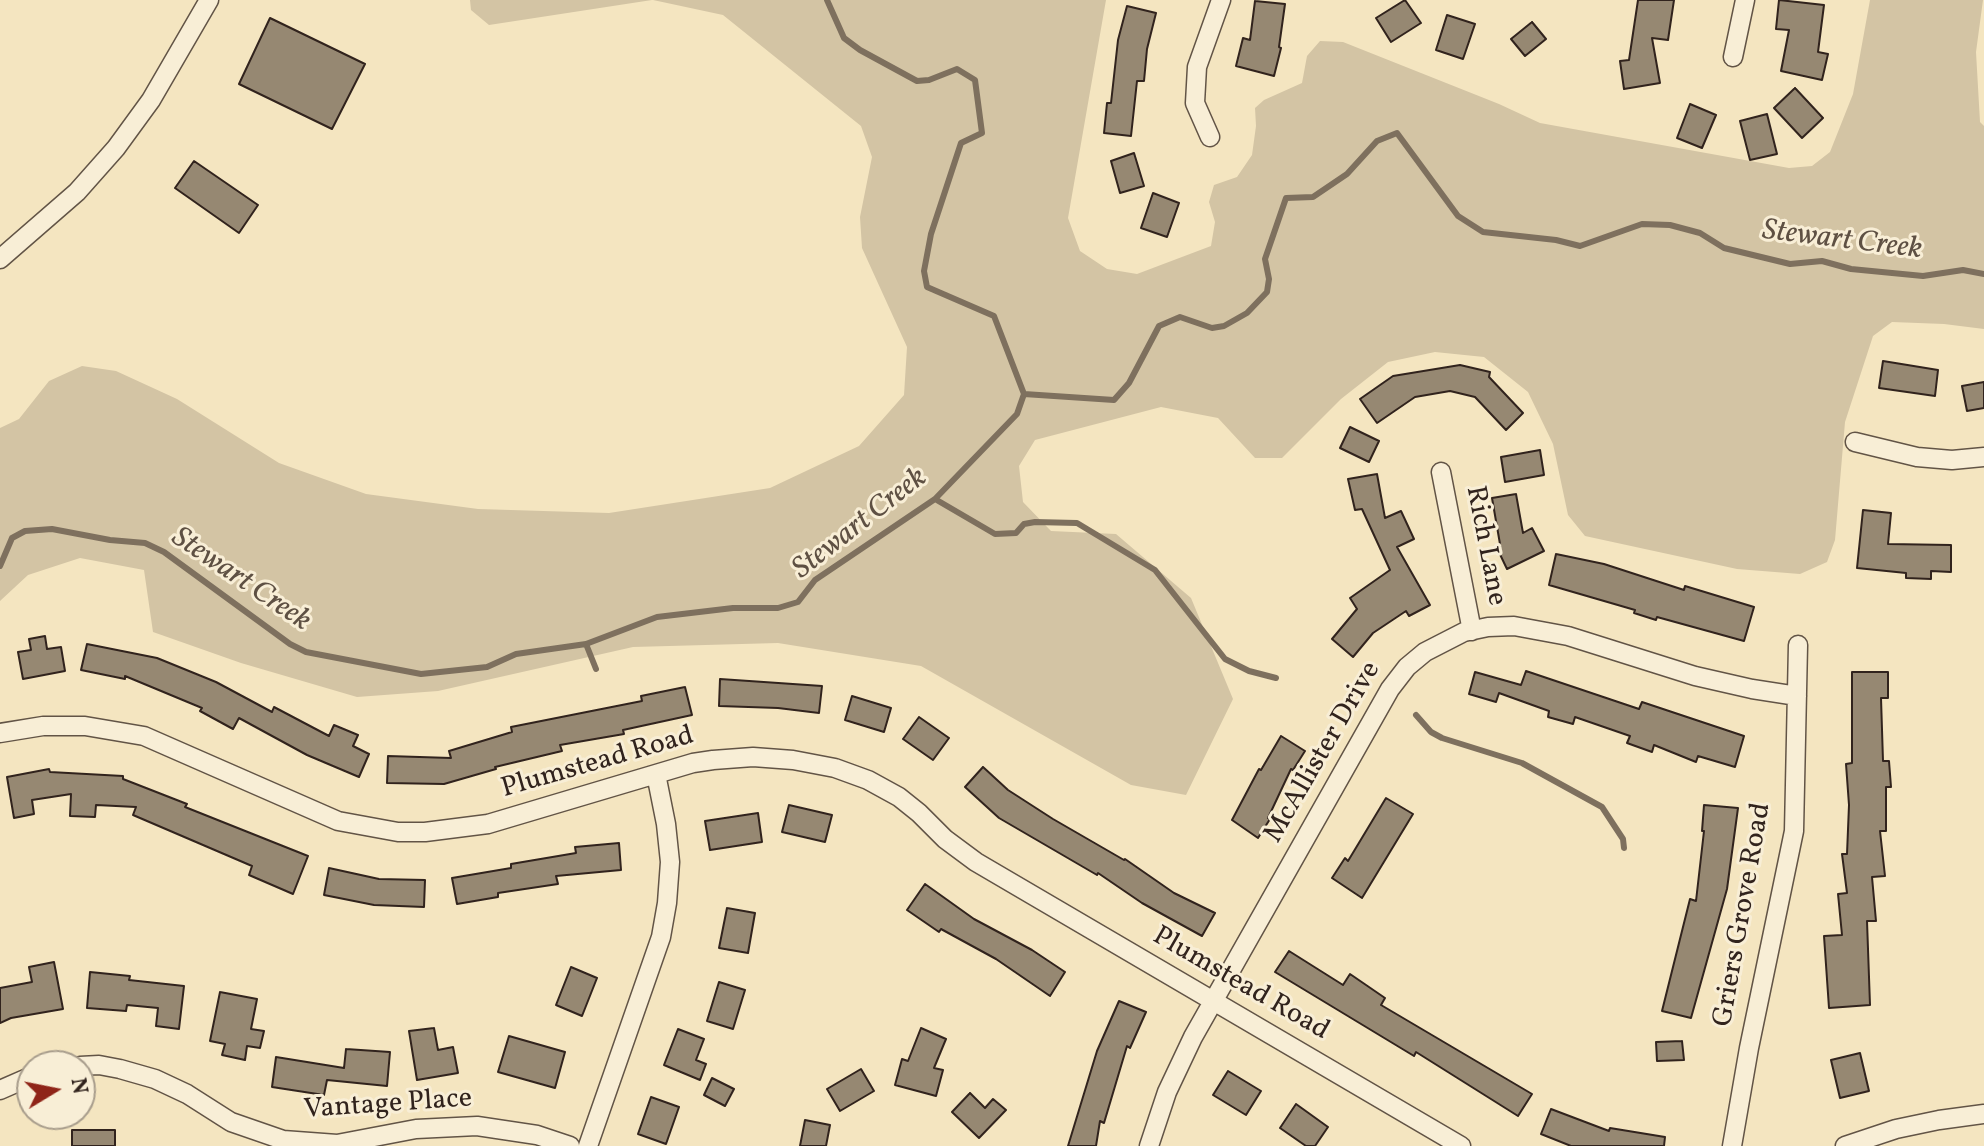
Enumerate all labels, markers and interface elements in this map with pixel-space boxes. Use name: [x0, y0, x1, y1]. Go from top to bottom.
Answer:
water label: Stewart Creek: [1760, 214, 1924, 270]
water label: Stewart Creek: [787, 461, 935, 589]
street label: Rich Lane: [1456, 483, 1512, 609]
water label: Stewart Creek: [163, 521, 317, 641]
street label: McAllister Drive: [1259, 657, 1389, 849]
street label: Plumstead Road: [498, 720, 698, 808]
street label: Griers Grove Road: [1708, 800, 1780, 1030]
street label: Plumstead Road: [1146, 921, 1334, 1049]
north arrow: [16, 1050, 96, 1130]
text: N: [62, 1076, 95, 1097]
street label: Vantage Place: [303, 1083, 473, 1129]

